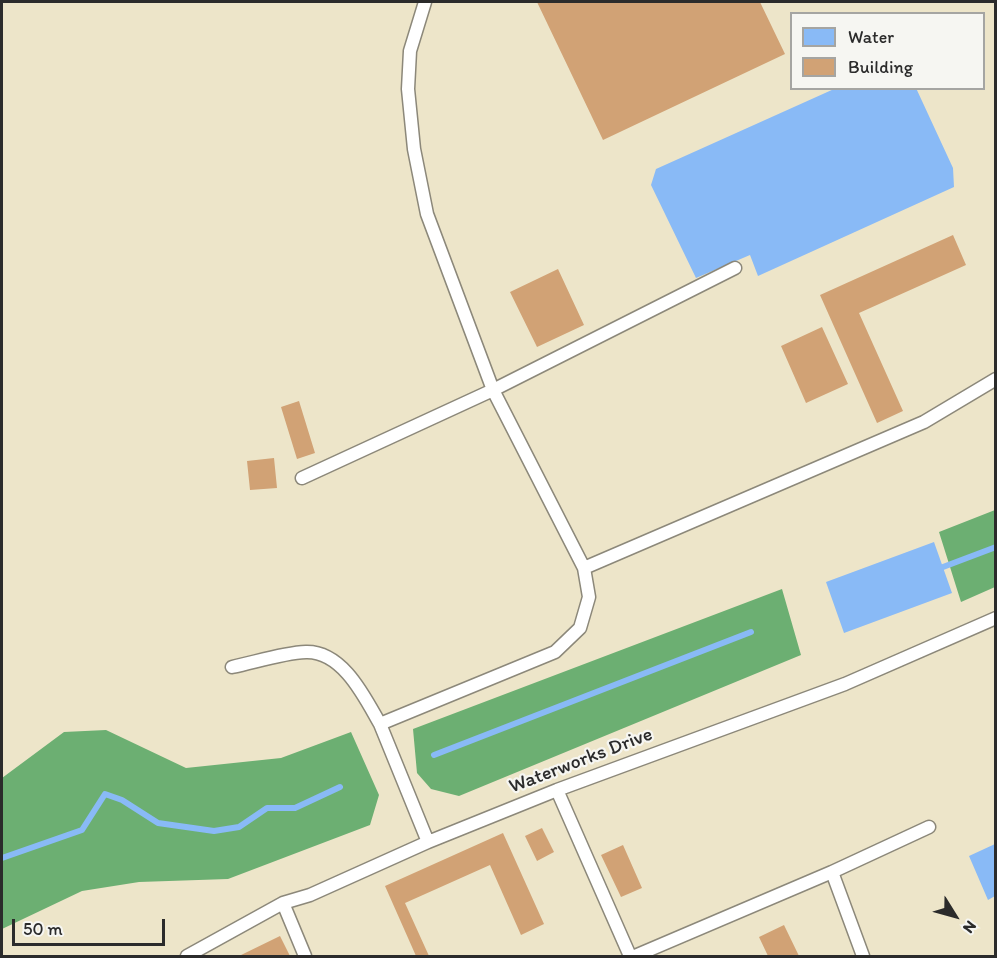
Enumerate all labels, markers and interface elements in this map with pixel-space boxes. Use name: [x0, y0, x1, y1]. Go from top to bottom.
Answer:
legend: [790, 12, 985, 90]
text: Water: [848, 26, 894, 48]
text: Building: [848, 56, 913, 78]
street label: Waterworks Drive: [506, 723, 656, 799]
north arrow: [925, 886, 985, 946]
scale bar: [15, 907, 168, 945]
text: N: [959, 917, 981, 937]
text: 50 m: [23, 918, 63, 940]

